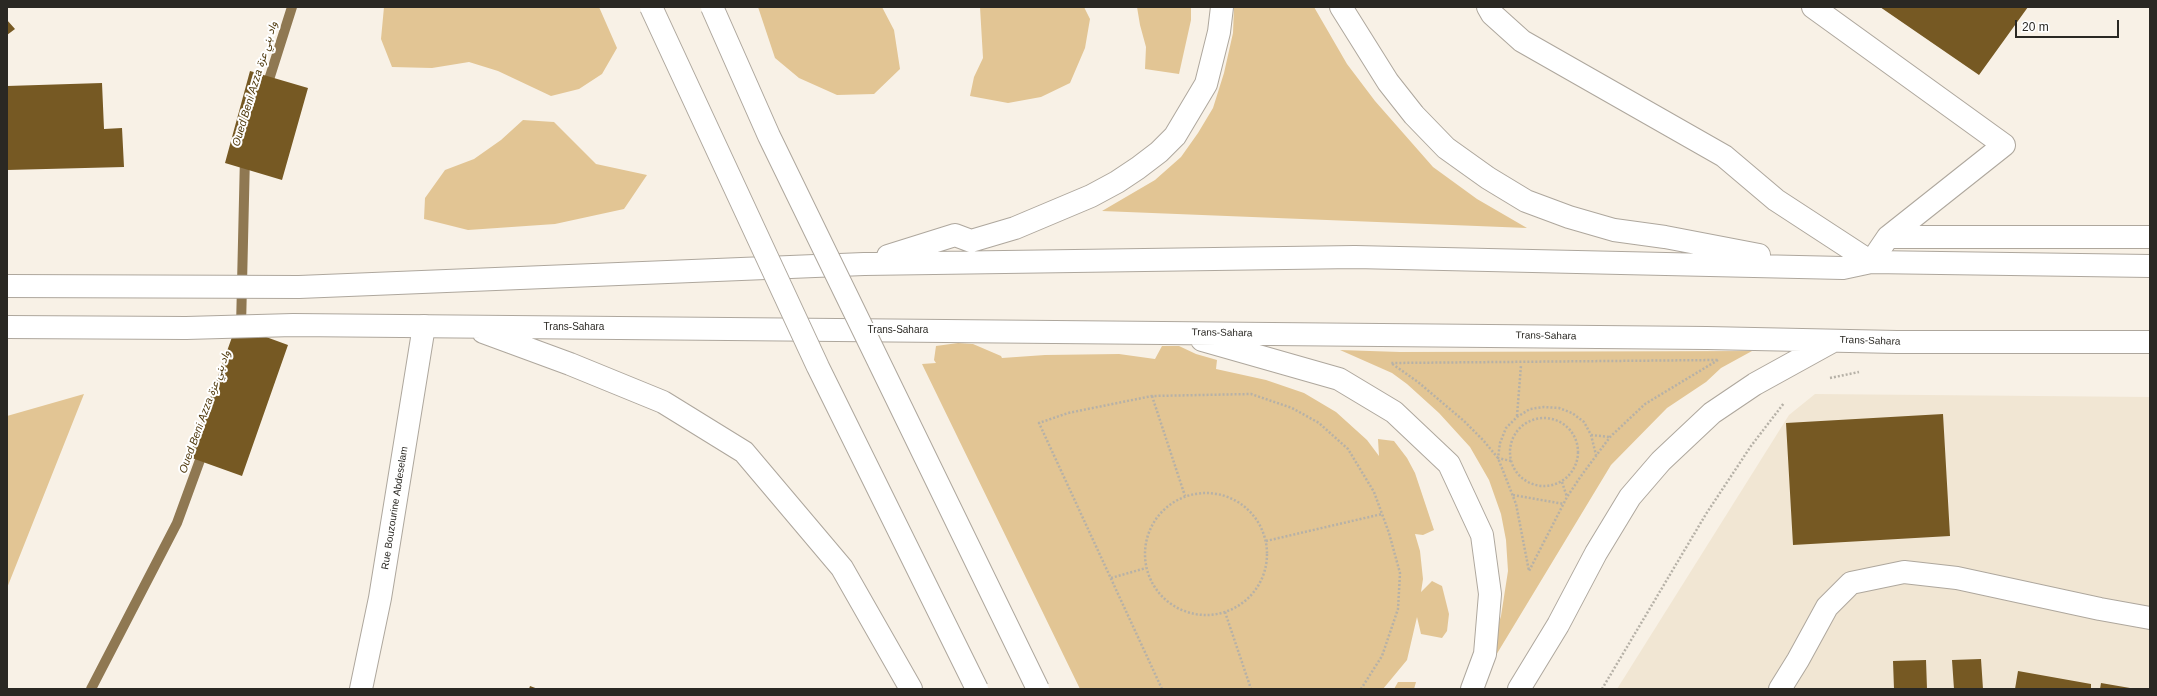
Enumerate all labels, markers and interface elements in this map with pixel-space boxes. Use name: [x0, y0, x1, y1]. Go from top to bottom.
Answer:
scale bar: [2017, 12, 2121, 38]
water label: Oued Beni Azza واد بني عزة: [230, 20, 280, 148]
text: 20 m: [2022, 20, 2049, 34]
street label: Trans-Sahara: [544, 321, 604, 333]
street label: Trans-Sahara: [868, 324, 928, 336]
street label: Trans-Sahara: [1192, 326, 1252, 340]
street label: Trans-Sahara: [1516, 329, 1576, 343]
street label: Trans-Sahara: [1839, 334, 1901, 348]
water label: Oued Beni Azza واد بني عزة: [177, 349, 233, 475]
street label: Rue Bouzourine Abdeselam: [379, 446, 411, 570]

